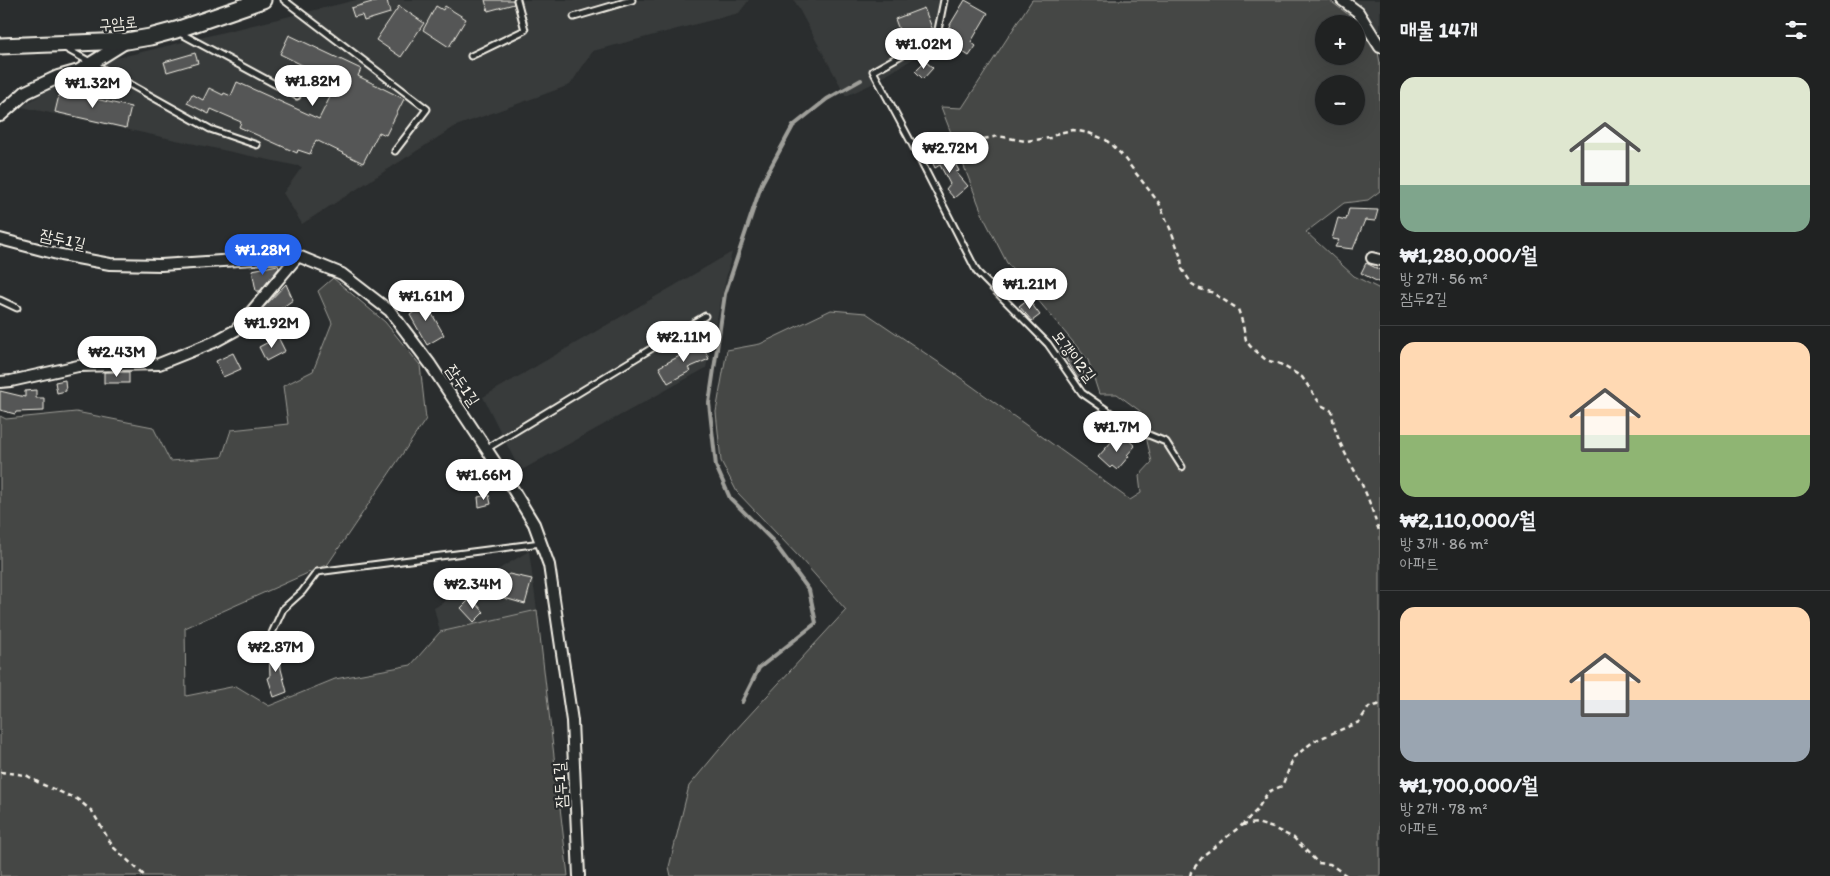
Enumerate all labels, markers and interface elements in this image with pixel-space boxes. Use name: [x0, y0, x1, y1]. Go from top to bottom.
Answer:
street label: 구암로: [98, 12, 138, 34]
map controls: [1315, 15, 1365, 125]
button: +: [1315, 15, 1365, 65]
icon: filters: [1782, 16, 1810, 44]
text: 매물 14개: [1400, 17, 1478, 42]
pin: ₩1.02M: [883, 28, 965, 70]
text: ₩1.02M: [896, 34, 952, 53]
pin: ₩1.82M: [272, 64, 354, 107]
pin: ₩1.32M: [52, 66, 134, 109]
text: ₩1.82M: [286, 71, 340, 90]
text: ₩1.32M: [66, 73, 120, 92]
button: −: [1315, 75, 1365, 125]
icon: home: [1560, 109, 1650, 199]
pin: ₩2.72M: [909, 132, 991, 174]
text: ₩2.72M: [923, 138, 977, 157]
street label: 잠두1길: [38, 225, 88, 253]
pin: ₩1.28M: [222, 234, 304, 276]
text: ₩1.28M: [236, 240, 290, 259]
text: ₩1,280,000/월: [1400, 242, 1538, 267]
pin: ₩1.21M: [989, 268, 1071, 310]
text: 방 2개 · 56 m²: [1400, 269, 1488, 288]
text: ₩1.21M: [1003, 274, 1057, 293]
pin: ₩1.61M: [385, 280, 467, 322]
text: ₩1.61M: [399, 286, 453, 305]
text: 잠두2길: [1400, 289, 1447, 308]
pin: ₩1.92M: [231, 306, 313, 349]
text: ₩1.92M: [245, 313, 299, 332]
pin: ₩2.11M: [643, 320, 725, 363]
text: ₩2.11M: [657, 327, 711, 346]
street label: 모갱이2길: [1048, 327, 1100, 386]
pin: ₩2.43M: [76, 336, 158, 378]
text: ₩2.43M: [89, 342, 145, 361]
street label: 잠두1길: [442, 361, 484, 409]
icon: home: [1560, 375, 1650, 465]
pin: ₩1.7M: [1082, 410, 1152, 453]
text: ₩1.7M: [1094, 417, 1140, 436]
pin: ₩1.66M: [443, 458, 525, 501]
text: ₩1.66M: [457, 465, 511, 484]
text: ₩2,110,000/월: [1400, 507, 1536, 532]
text: 방 3개 · 86 m²: [1400, 534, 1488, 553]
text: 아파트: [1400, 554, 1439, 573]
pin: ₩2.34M: [432, 568, 514, 610]
text: ₩2.34M: [445, 574, 501, 593]
pin: ₩2.87M: [235, 630, 317, 673]
text: ₩2.87M: [248, 637, 304, 656]
icon: home: [1560, 640, 1650, 730]
street label: 잠두1길: [549, 761, 571, 808]
text: ₩1,700,000/월: [1400, 772, 1539, 797]
text: 방 2개 · 78 m²: [1400, 799, 1488, 818]
text: 아파트: [1400, 819, 1439, 838]

